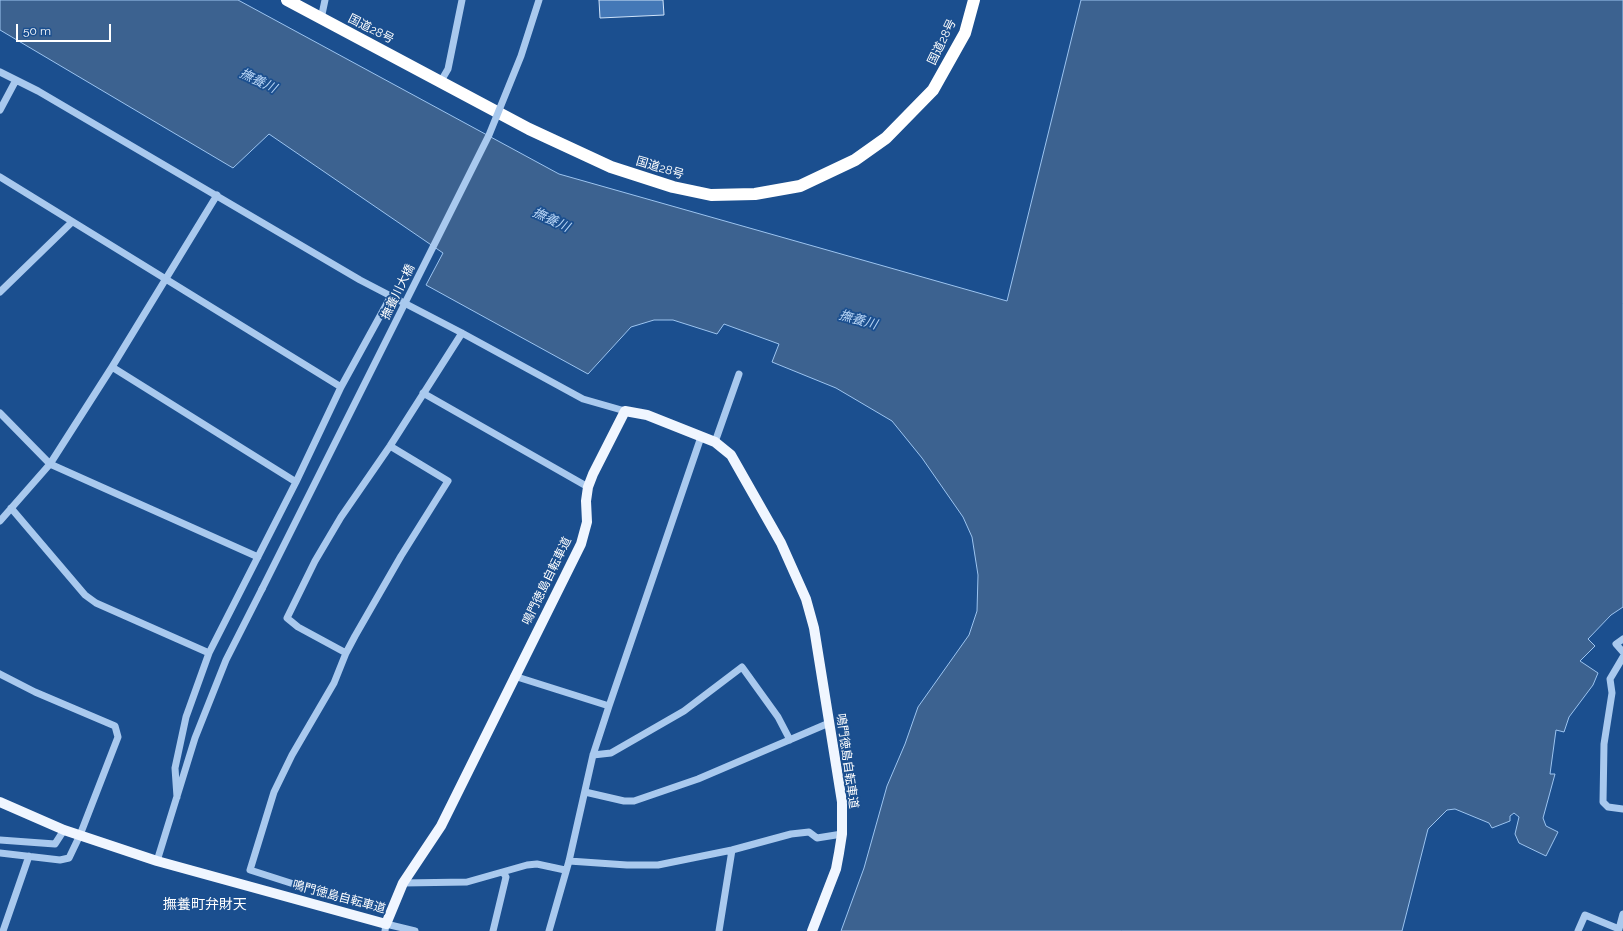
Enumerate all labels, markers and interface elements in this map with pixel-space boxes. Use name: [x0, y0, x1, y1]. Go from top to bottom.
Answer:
street label: 国道28号: [346, 11, 396, 47]
scale bar: [18, 16, 113, 42]
street label: 国道28号: [925, 17, 959, 67]
text: 50 m: [23, 24, 51, 38]
water label: 撫養川: [237, 65, 279, 97]
street label: 国道28号: [634, 154, 686, 182]
water label: 撫養川: [530, 205, 572, 235]
street label: 撫養川大橋: [378, 262, 418, 322]
water label: 撫養川: [837, 307, 879, 333]
street label: 鳴門徳島自転車道: [519, 535, 575, 627]
street label: 鳴門徳島自転車道: [833, 712, 861, 810]
street label: 鳴門徳島自転車道: [291, 878, 387, 916]
district label: 撫養町弁財天: [163, 897, 247, 913]

